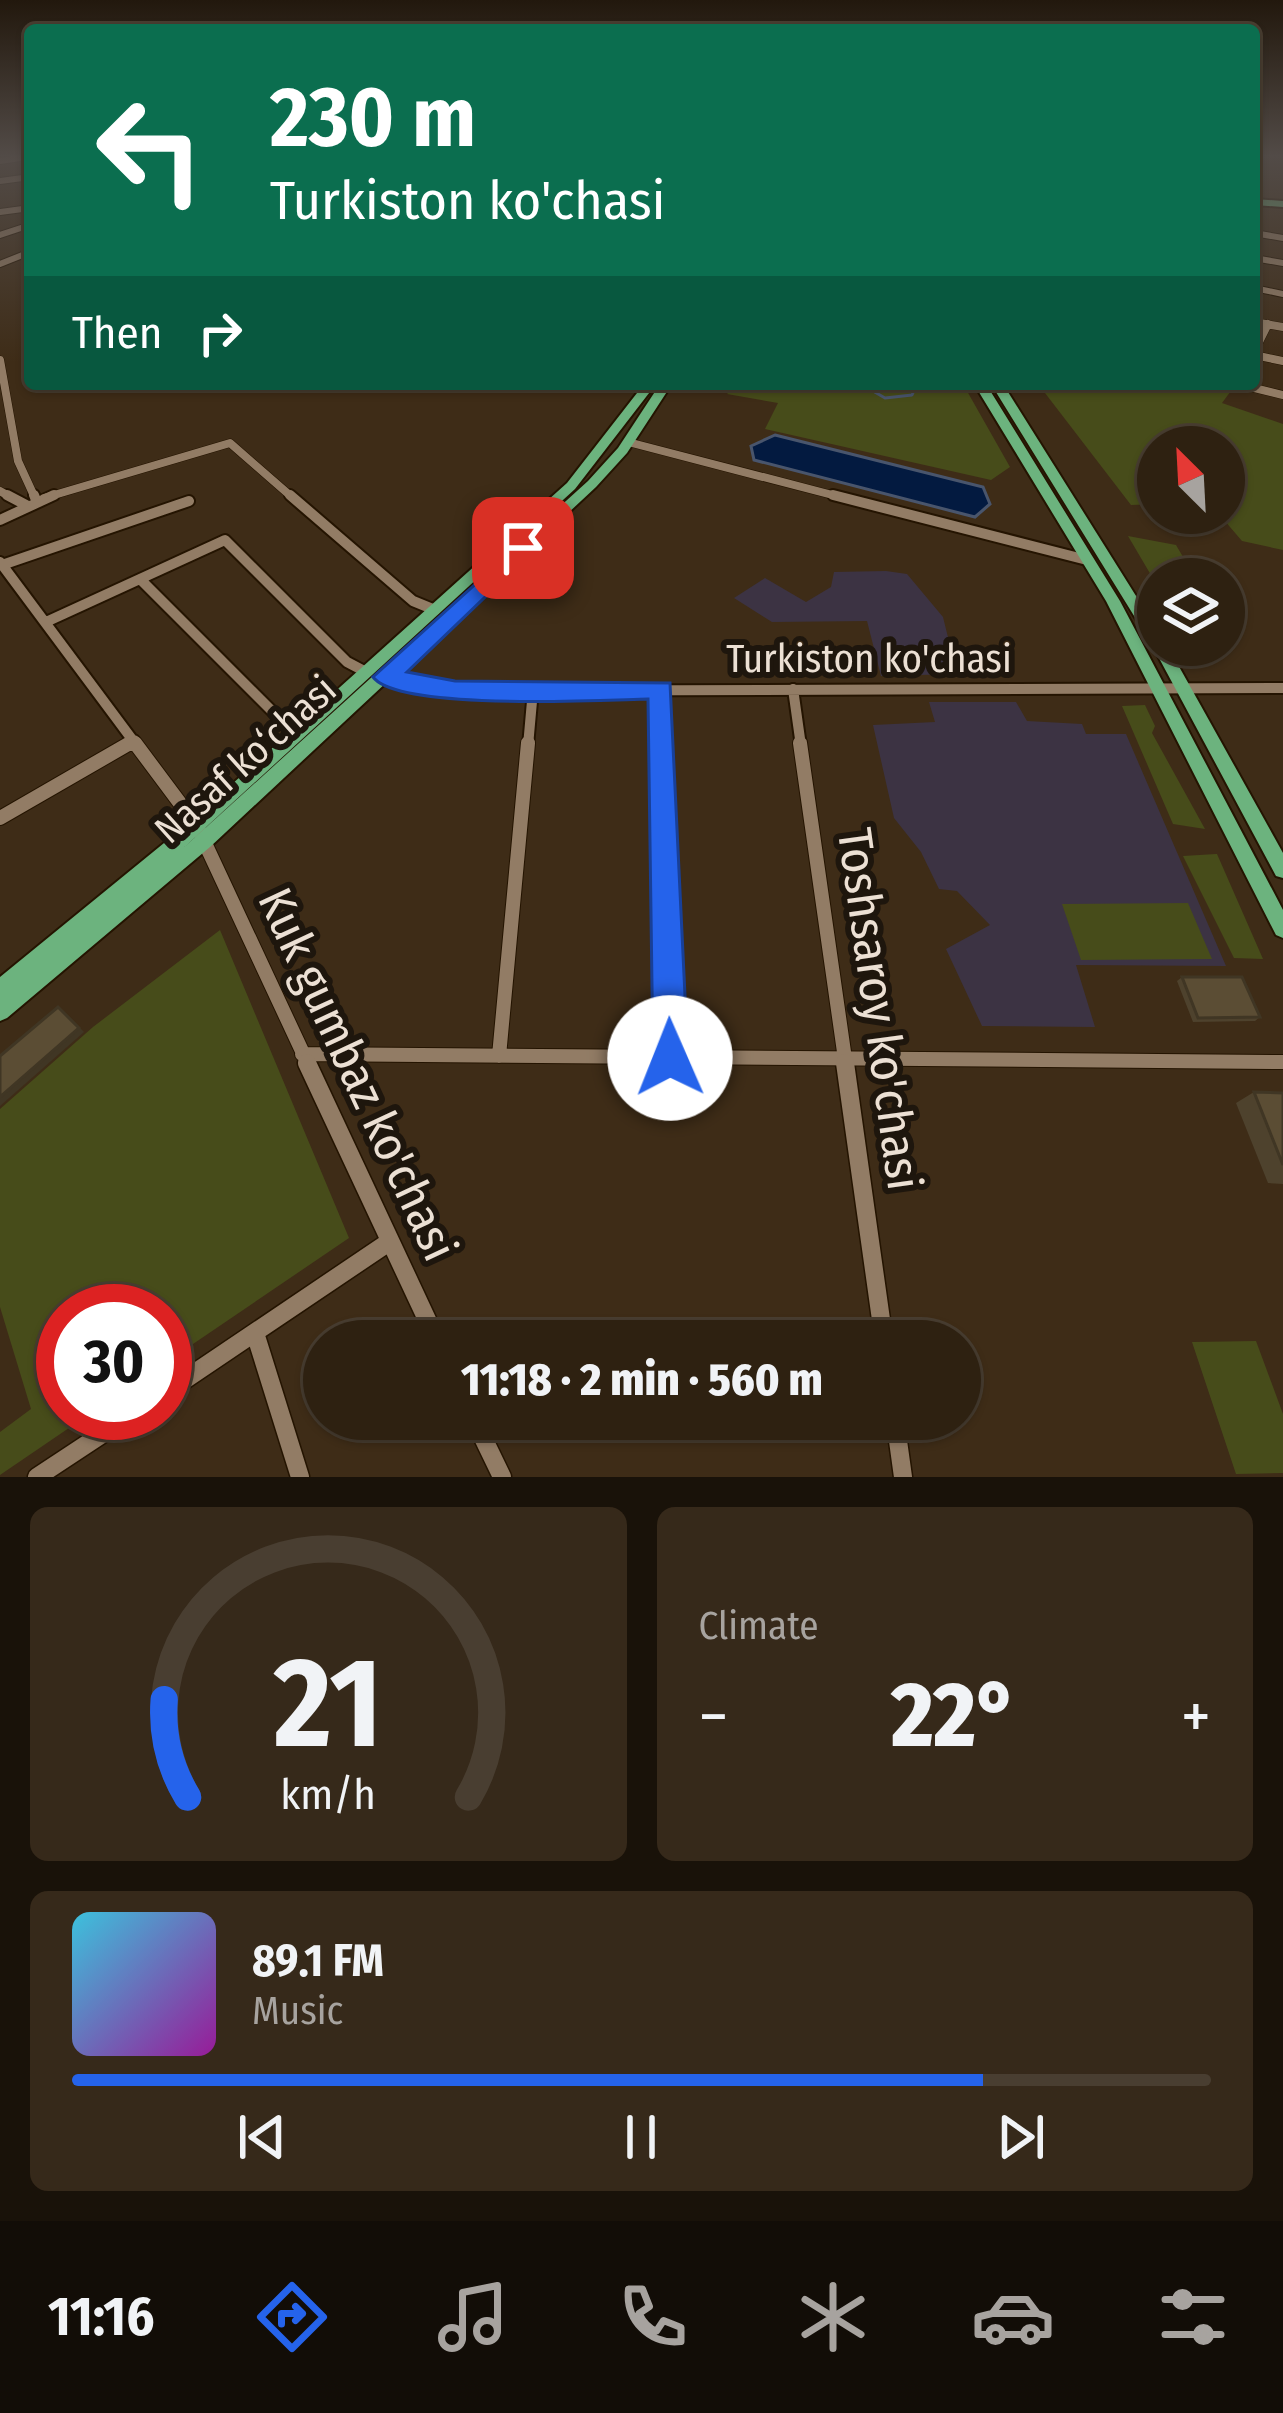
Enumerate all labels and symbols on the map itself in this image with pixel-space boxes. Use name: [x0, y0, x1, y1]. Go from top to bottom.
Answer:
north arrow: [1137, 426, 1245, 534]
pin: [472, 497, 574, 599]
street label: Turkiston ko'chasi: [726, 636, 1012, 682]
street label: Nasaf ko‘chasi: [146, 667, 346, 853]
street label: Toshsaroy ko'chasi: [825, 824, 933, 1194]
street label: Kuk gumbaz ko'chasi: [245, 879, 469, 1270]
position arrow: [607, 995, 733, 1121]
speed limit sign: 30: [36, 1284, 192, 1440]

